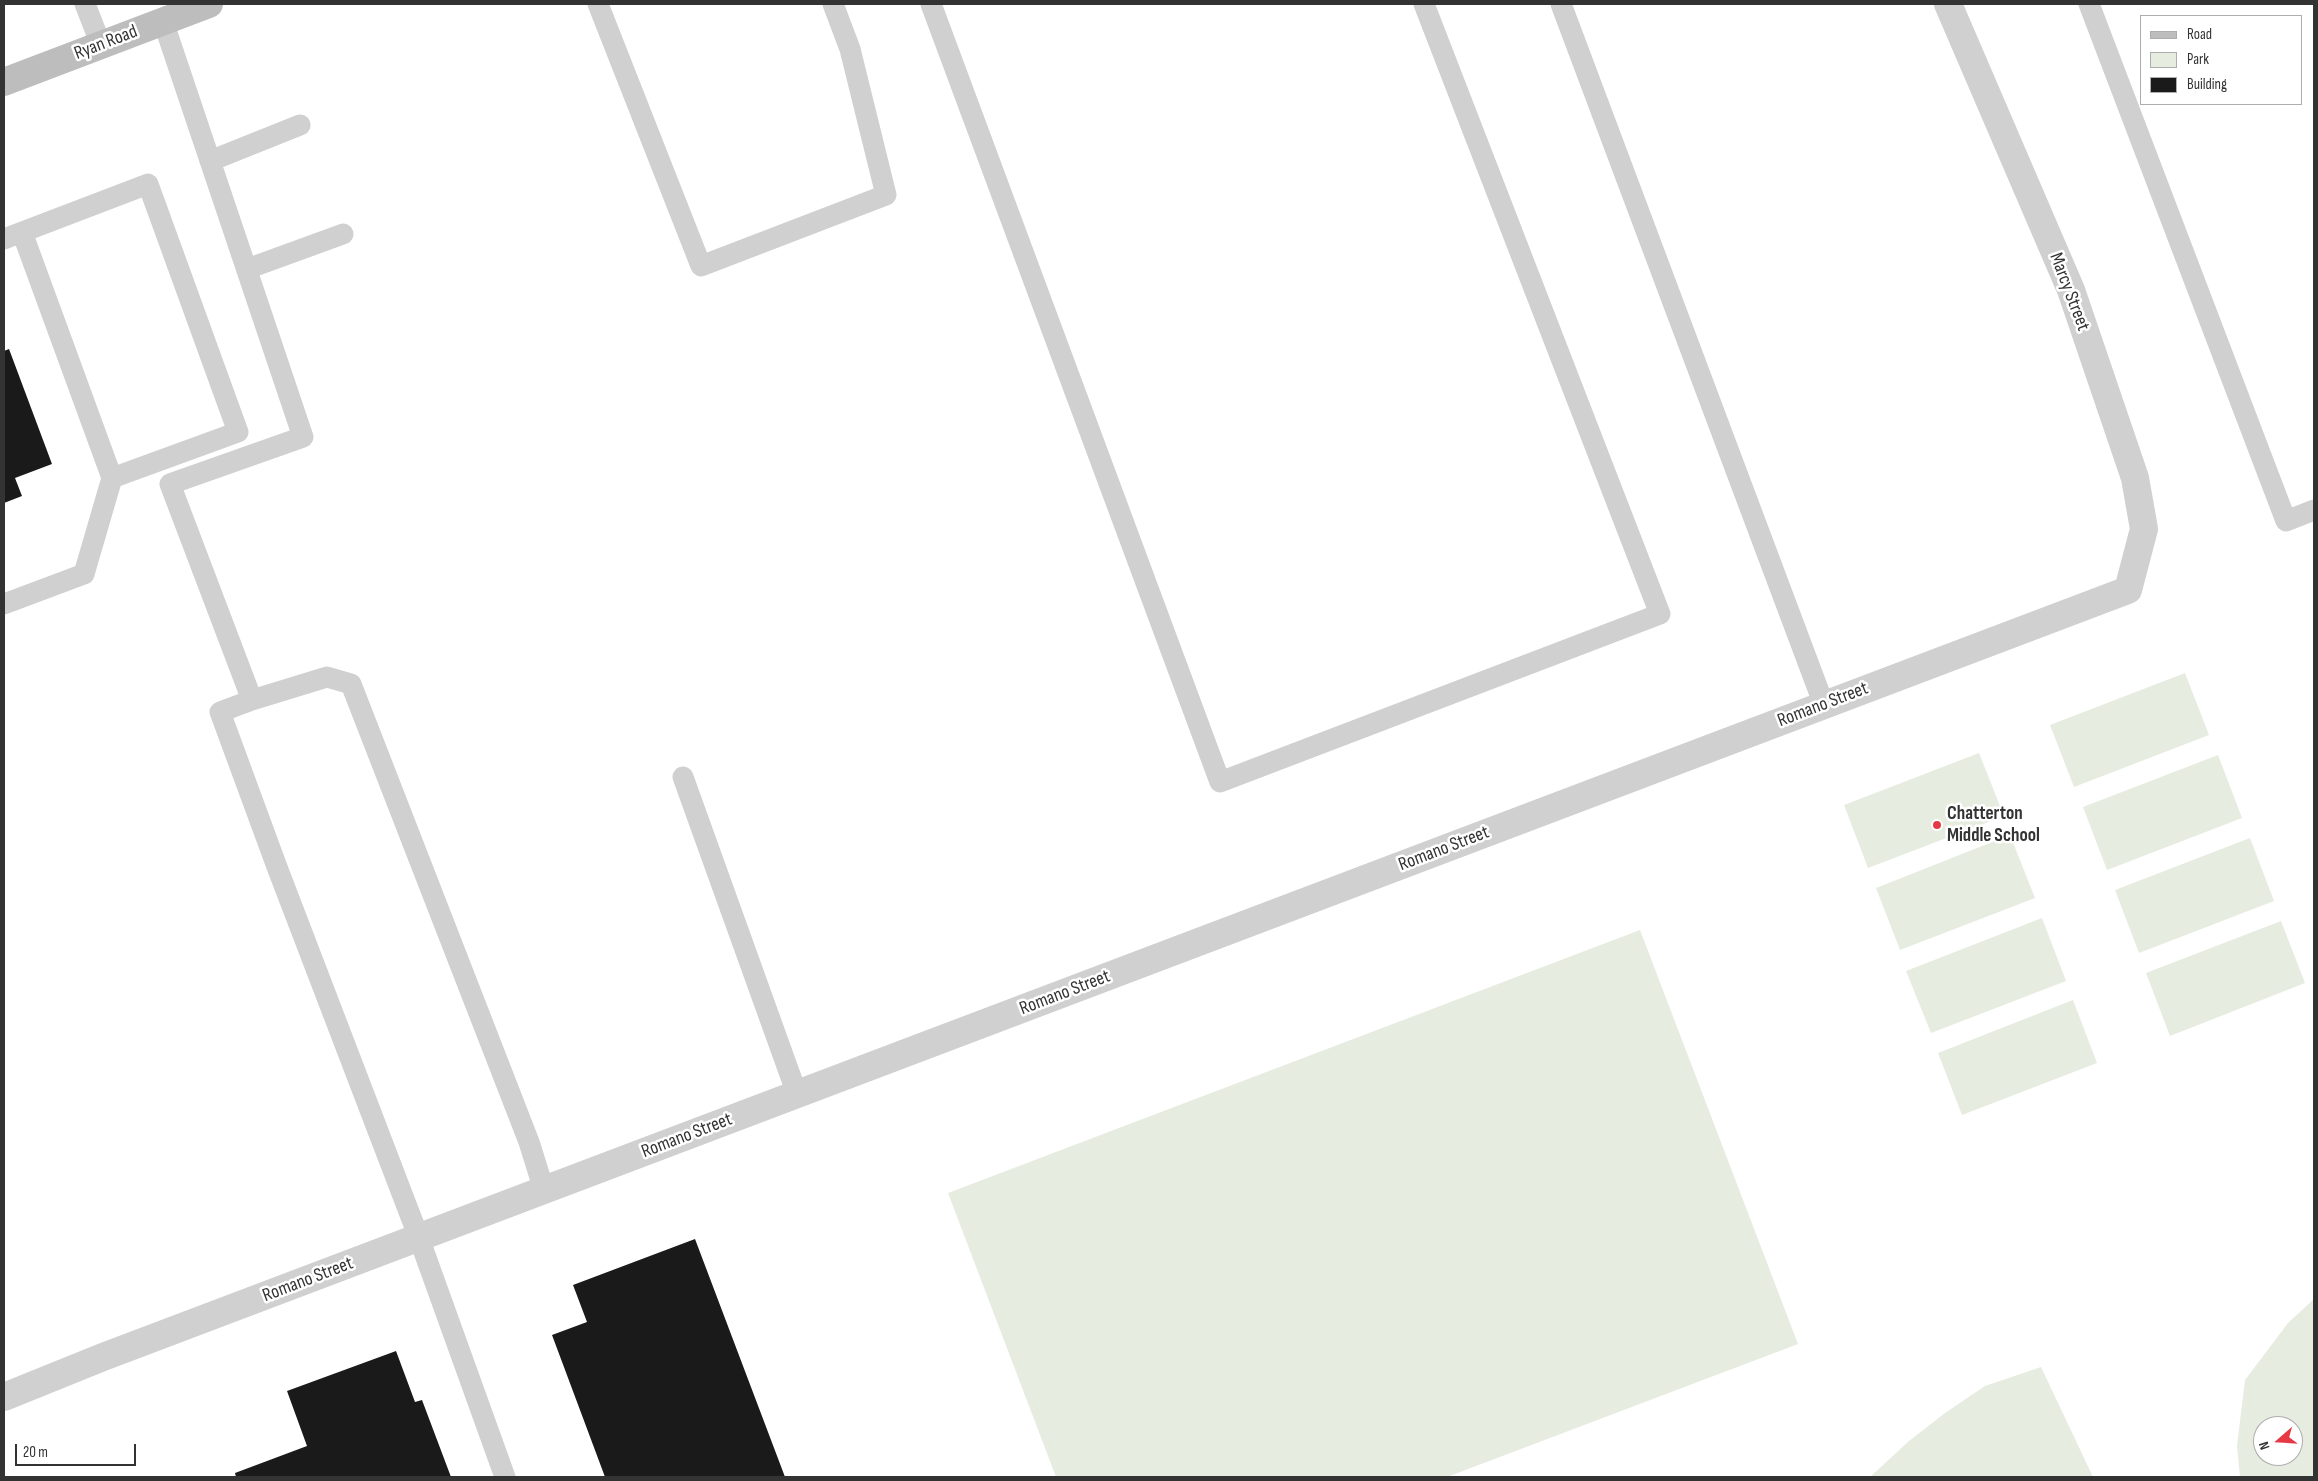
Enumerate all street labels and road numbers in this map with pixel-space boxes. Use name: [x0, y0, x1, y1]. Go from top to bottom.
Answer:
street label: Ryan Road: [71, 21, 141, 65]
street label: Marcy Street: [2044, 250, 2094, 334]
street label: Romano Street: [1775, 677, 1871, 733]
street label: Romano Street: [1396, 821, 1492, 877]
street label: Romano Street: [1017, 965, 1113, 1021]
street label: Romano Street: [639, 1108, 735, 1164]
street label: Romano Street: [260, 1252, 356, 1308]

